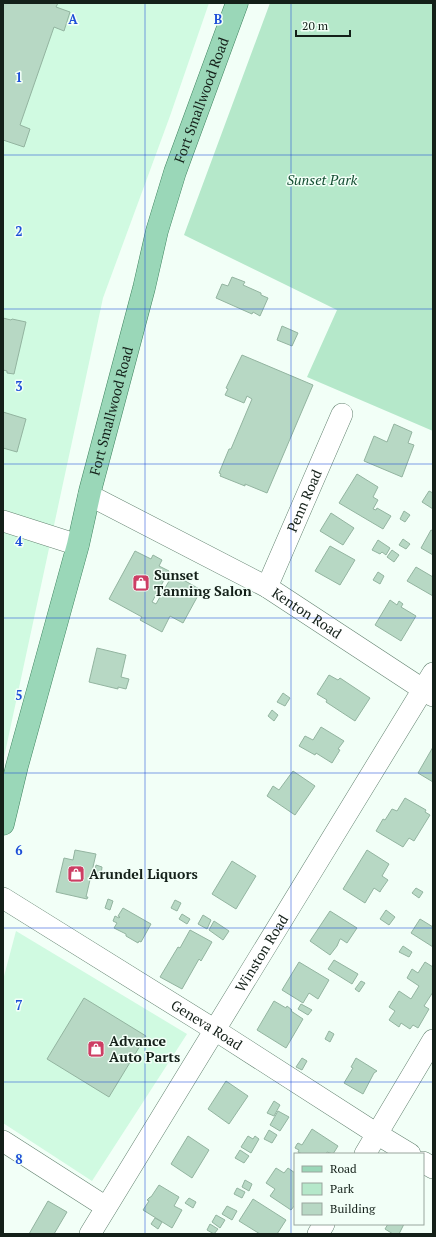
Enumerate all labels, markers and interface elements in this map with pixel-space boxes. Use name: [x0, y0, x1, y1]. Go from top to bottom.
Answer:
text: A: [68, 10, 78, 28]
text: B: [214, 10, 222, 28]
scale bar: [296, 12, 350, 38]
text: 20 m: [302, 18, 329, 33]
street label: Fort Smallwood Road: [169, 34, 233, 165]
text: 1: [15, 68, 23, 86]
park label: Sunset Park: [287, 170, 358, 189]
text: 2: [15, 222, 23, 240]
street label: Fort Smallwood Road: [85, 344, 137, 477]
text: 3: [15, 377, 23, 395]
street label: Penn Road: [282, 466, 326, 535]
text: 4: [15, 532, 23, 550]
place label: Sunset Tanning Salon: [154, 565, 252, 600]
shop icon: Sunset Tanning Salon: [131, 573, 151, 593]
street label: Kenton Road: [269, 583, 346, 643]
text: 5: [15, 686, 23, 704]
text: 6: [15, 841, 23, 859]
shop icon: Arundel Liquors: [66, 864, 86, 884]
place label: Arundel Liquors: [89, 864, 198, 883]
street label: Winston Road: [230, 911, 292, 995]
street label: Geneva Road: [168, 995, 246, 1054]
text: 7: [15, 996, 23, 1014]
place label: Advance Auto Parts: [109, 1031, 180, 1066]
shop icon: Advance Auto Parts: [86, 1039, 106, 1059]
text: 8: [15, 1150, 23, 1168]
legend: [294, 1153, 424, 1225]
text: Road: [330, 1161, 357, 1176]
text: Park: [330, 1181, 355, 1196]
text: Building: [330, 1201, 376, 1216]

